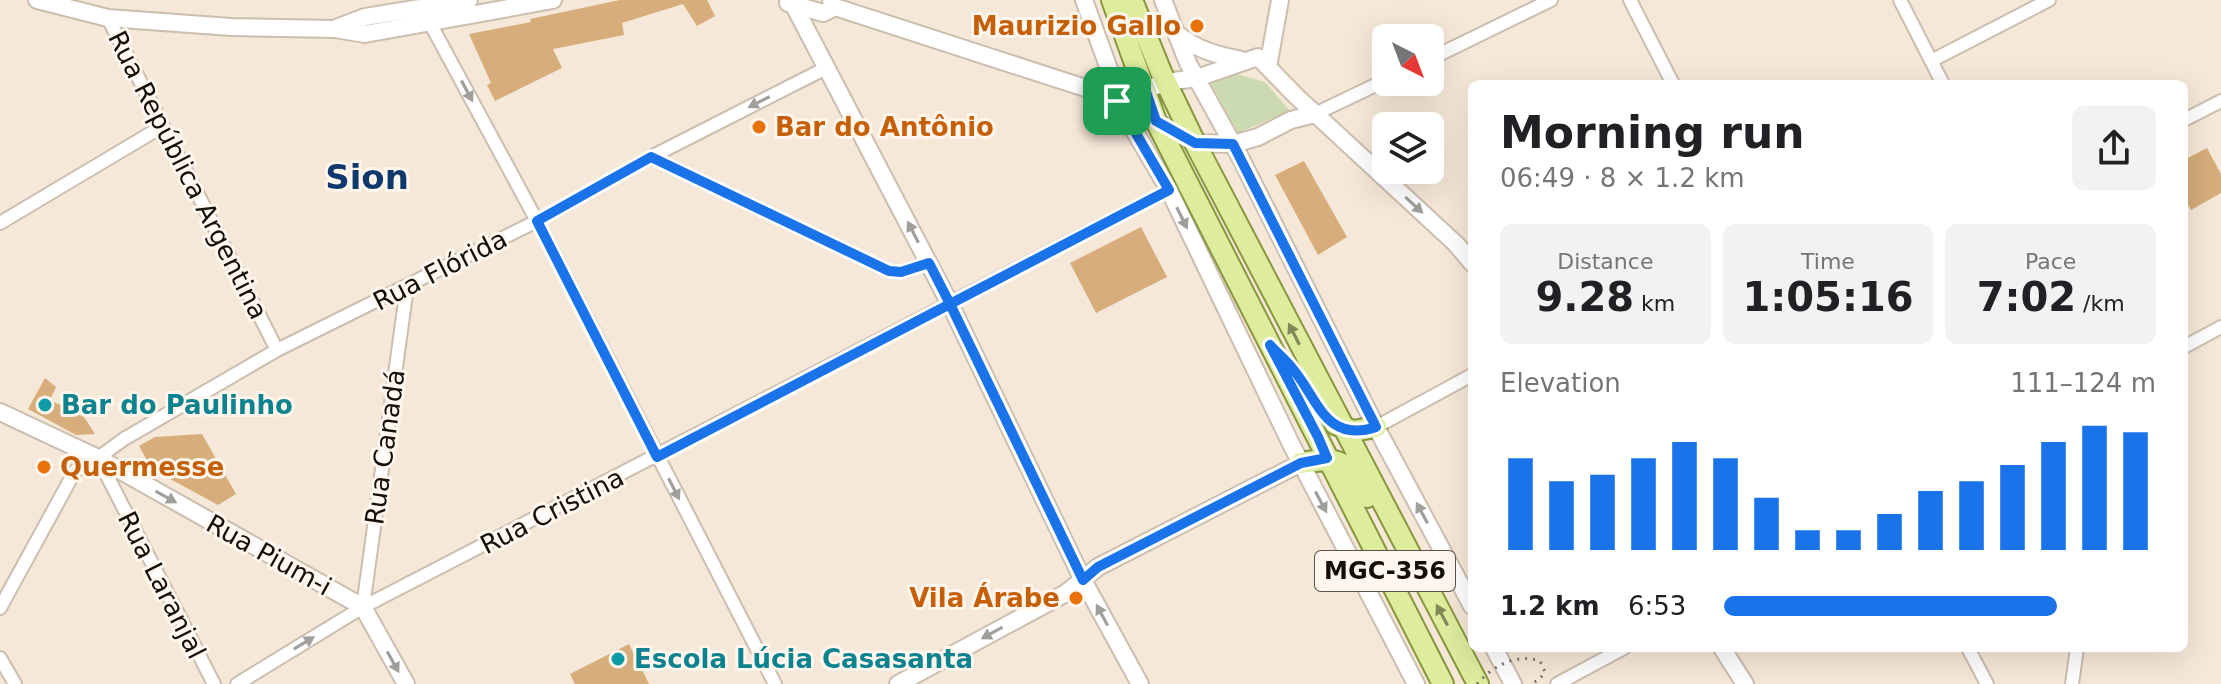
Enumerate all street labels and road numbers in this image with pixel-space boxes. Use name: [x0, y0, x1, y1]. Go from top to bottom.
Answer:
street label: Rua República Argentina: [102, 26, 274, 324]
street label: Rua Flórida: [368, 223, 512, 317]
street label: Rua Canadá: [359, 367, 411, 527]
street label: Rua Cristina: [475, 462, 629, 560]
street label: Rua Laranjal: [112, 506, 212, 664]
street label: Rua Pium-i: [201, 508, 337, 602]
road number: MGC-356: [1315, 551, 1455, 591]

